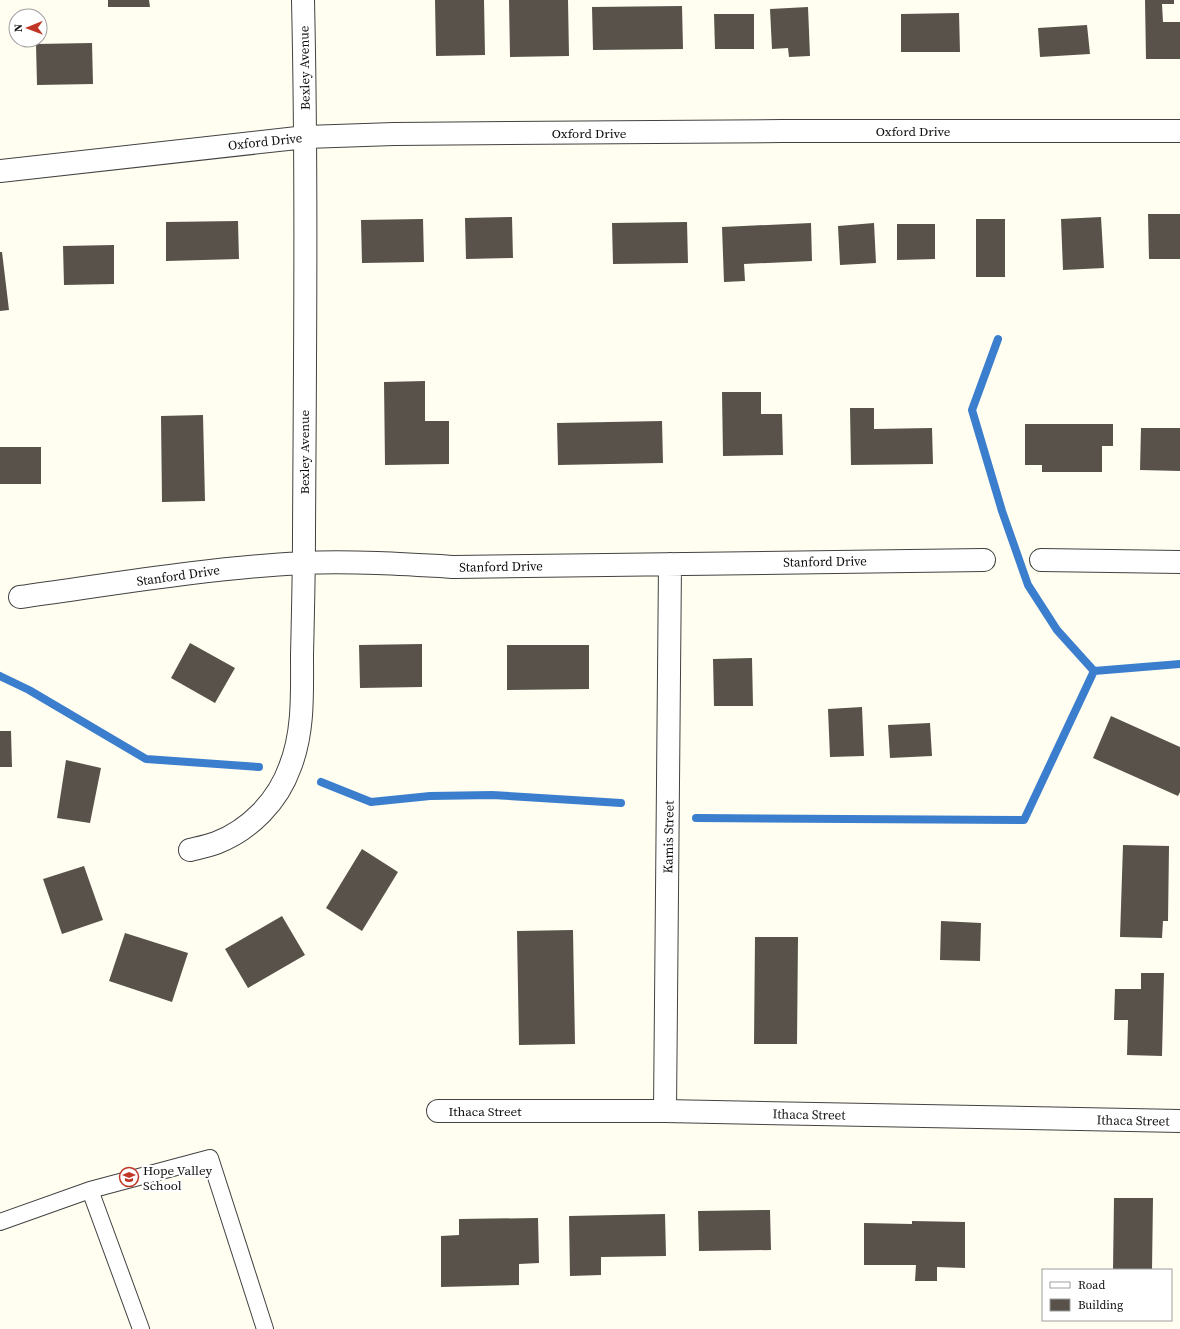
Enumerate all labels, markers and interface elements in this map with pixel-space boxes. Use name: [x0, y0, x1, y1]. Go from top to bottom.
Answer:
north arrow: [8, 8, 48, 48]
text: N: [11, 24, 26, 32]
street label: Bexley Avenue: [295, 25, 314, 110]
street label: Oxford Drive: [876, 123, 951, 140]
street label: Oxford Drive: [552, 125, 627, 142]
street label: Oxford Drive: [227, 129, 303, 154]
street label: Bexley Avenue: [296, 409, 313, 494]
street label: Stanford Drive: [783, 552, 867, 571]
street label: Stanford Drive: [459, 557, 543, 576]
street label: Stanford Drive: [135, 561, 221, 590]
street label: Kamis Street: [659, 800, 678, 874]
street label: Ithaca Street: [449, 1103, 522, 1120]
street label: Ithaca Street: [772, 1105, 846, 1124]
street label: Ithaca Street: [1096, 1111, 1170, 1130]
place label: Hope Valley School: [143, 1162, 212, 1194]
school or university icon: Hope Valley School: [118, 1166, 140, 1188]
legend: [1042, 1269, 1172, 1321]
text: Road: [1078, 1277, 1105, 1293]
text: Building: [1078, 1297, 1123, 1313]

